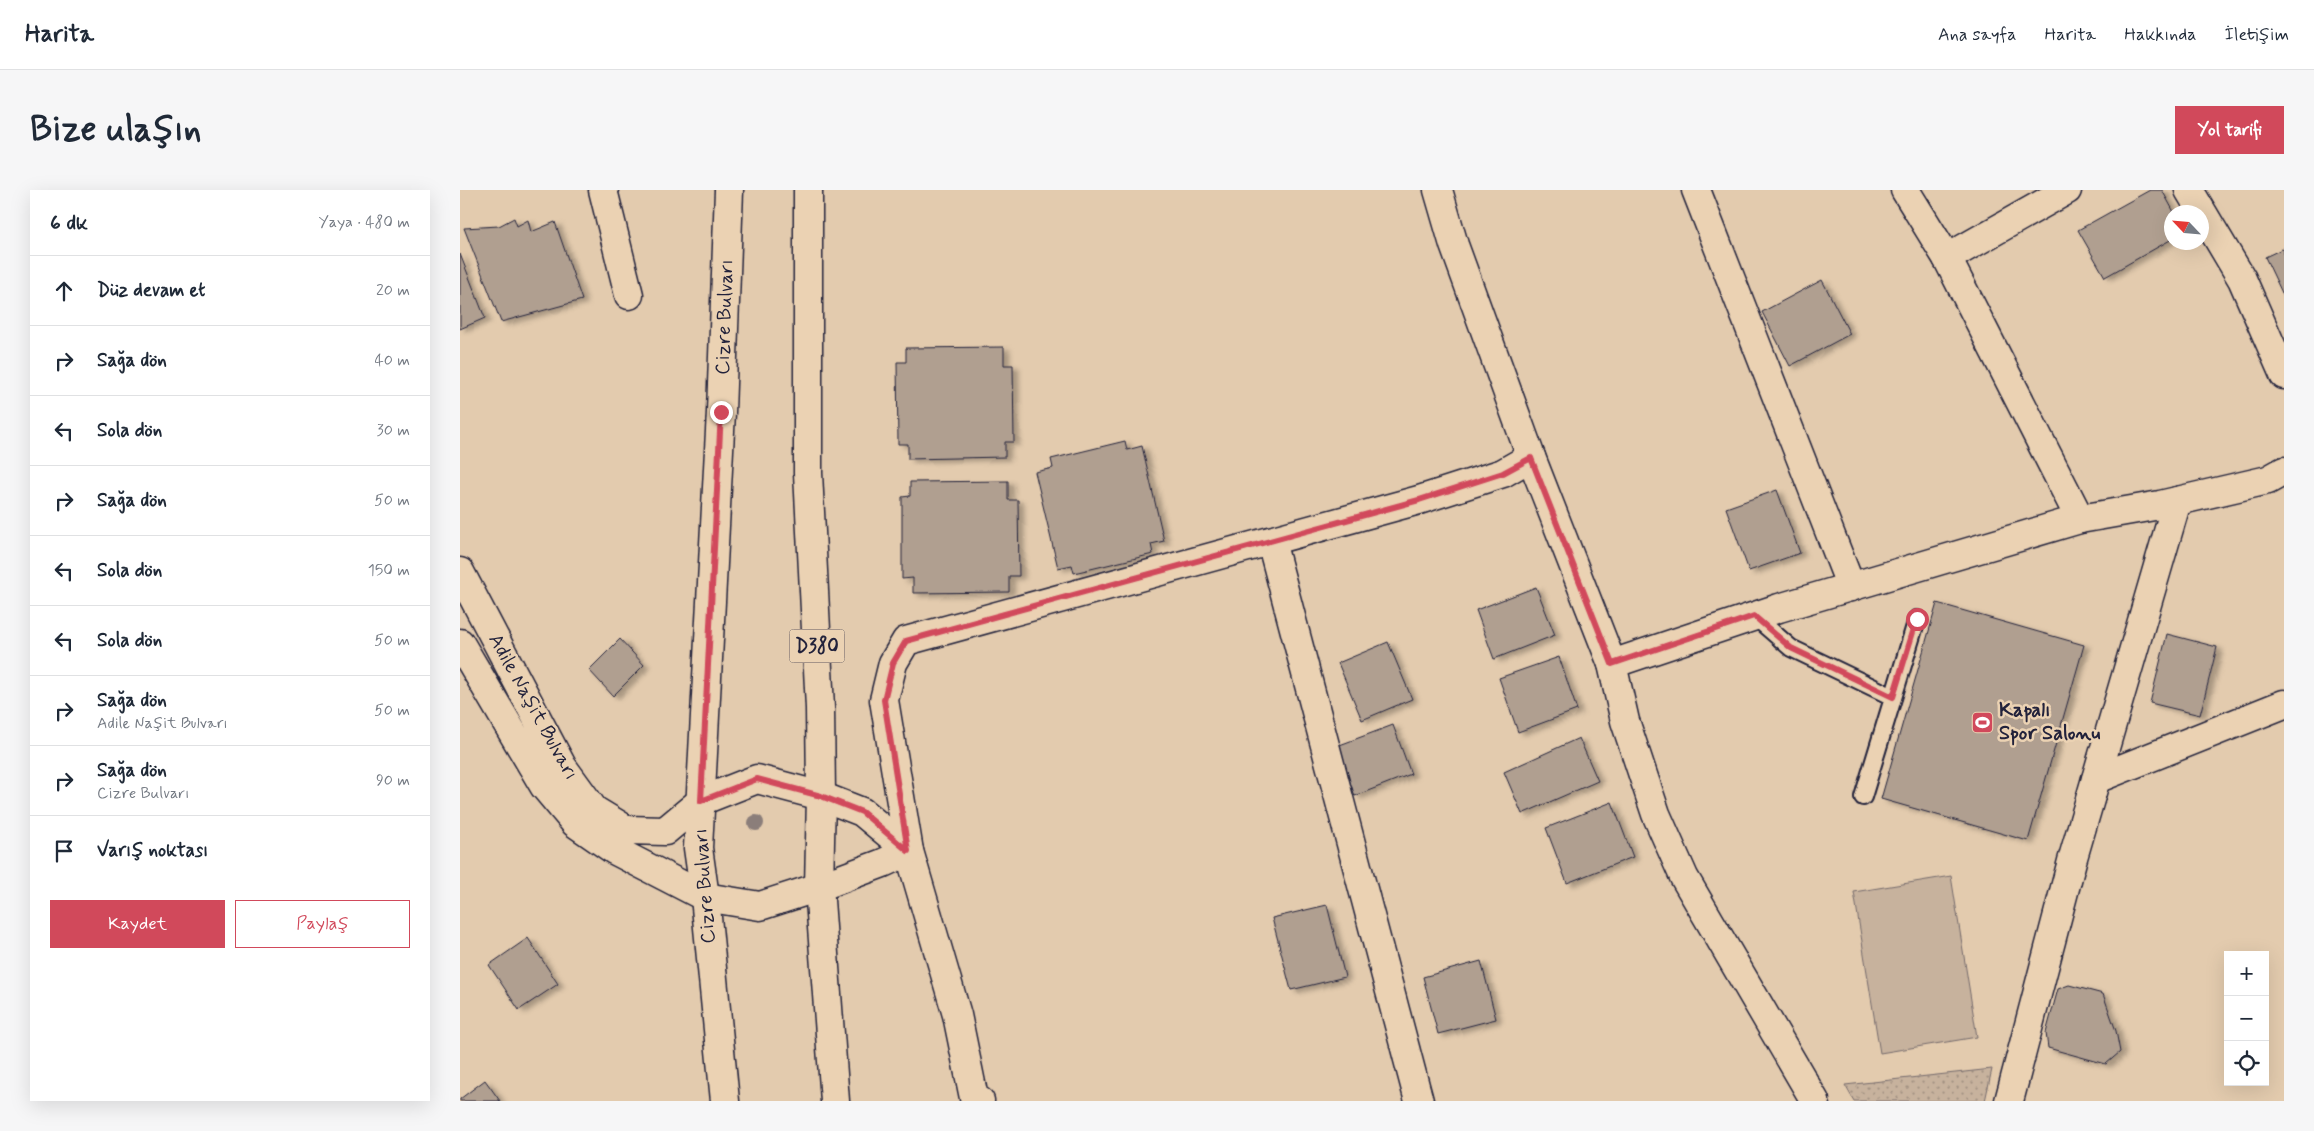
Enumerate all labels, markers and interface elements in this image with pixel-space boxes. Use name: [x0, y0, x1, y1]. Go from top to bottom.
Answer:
text: Harita: [25, 19, 94, 50]
text: Ana sayfa: [1938, 23, 2017, 47]
text: Harita: [2045, 23, 2096, 47]
text: Hakkında: [2124, 23, 2197, 47]
text: İletişim: [2225, 23, 2289, 47]
button: Yol tarifi: [2175, 106, 2284, 154]
text: Bize ulaşın: [30, 107, 201, 153]
north arrow: [2164, 205, 2209, 250]
text: 6 dk: [50, 209, 88, 237]
text: Yaya · 480 m: [318, 212, 410, 233]
street label: Cizre Bulvarı: [709, 259, 741, 375]
icon: ahead: [50, 277, 78, 305]
text: Düz devam et: [97, 278, 205, 303]
text: 20 m: [376, 280, 410, 301]
icon: right: [50, 347, 78, 375]
text: Sağa dön: [97, 348, 167, 373]
text: 40 m: [374, 350, 410, 371]
route end: [710, 401, 733, 424]
icon: left: [50, 417, 78, 445]
text: Sola dön: [97, 418, 162, 443]
text: 30 m: [377, 420, 410, 441]
icon: right: [50, 487, 78, 515]
text: Sağa dön: [97, 488, 167, 513]
text: 50 m: [374, 490, 410, 511]
icon: left: [50, 557, 78, 585]
text: Sola dön: [97, 558, 162, 583]
text: 150 m: [368, 560, 410, 581]
route start: [1906, 608, 1929, 631]
icon: left: [50, 627, 78, 655]
text: Sola dön: [97, 628, 162, 653]
street label: Adile Naşit Bulvarı: [482, 629, 584, 785]
text: 50 m: [374, 630, 410, 651]
road number: D380: [790, 630, 844, 662]
text: Sağa dön: [97, 688, 167, 713]
icon: right: [50, 697, 78, 725]
place label: Kapalı Spor Salonu: [1999, 697, 2100, 747]
text: 50 m: [374, 700, 410, 721]
sports icon: Kapalı Spor Salonu: [1971, 710, 1995, 734]
text: Adile Naşit Bulvarı: [97, 713, 228, 734]
text: Sağa dön: [97, 758, 167, 783]
icon: right: [50, 767, 78, 795]
text: 90 m: [376, 770, 410, 791]
text: Cizre Bulvarı: [97, 783, 189, 804]
street label: Cizre Bulvarı: [688, 827, 722, 945]
icon: arrive: [50, 837, 78, 865]
text: Varış noktası: [97, 838, 208, 863]
button: Kaydet: [50, 900, 225, 948]
button: Paylaş: [235, 900, 410, 948]
map controls: [2224, 951, 2269, 1086]
button: +: [2224, 951, 2269, 996]
button: −: [2224, 996, 2269, 1041]
button: locate: [2224, 1041, 2269, 1086]

